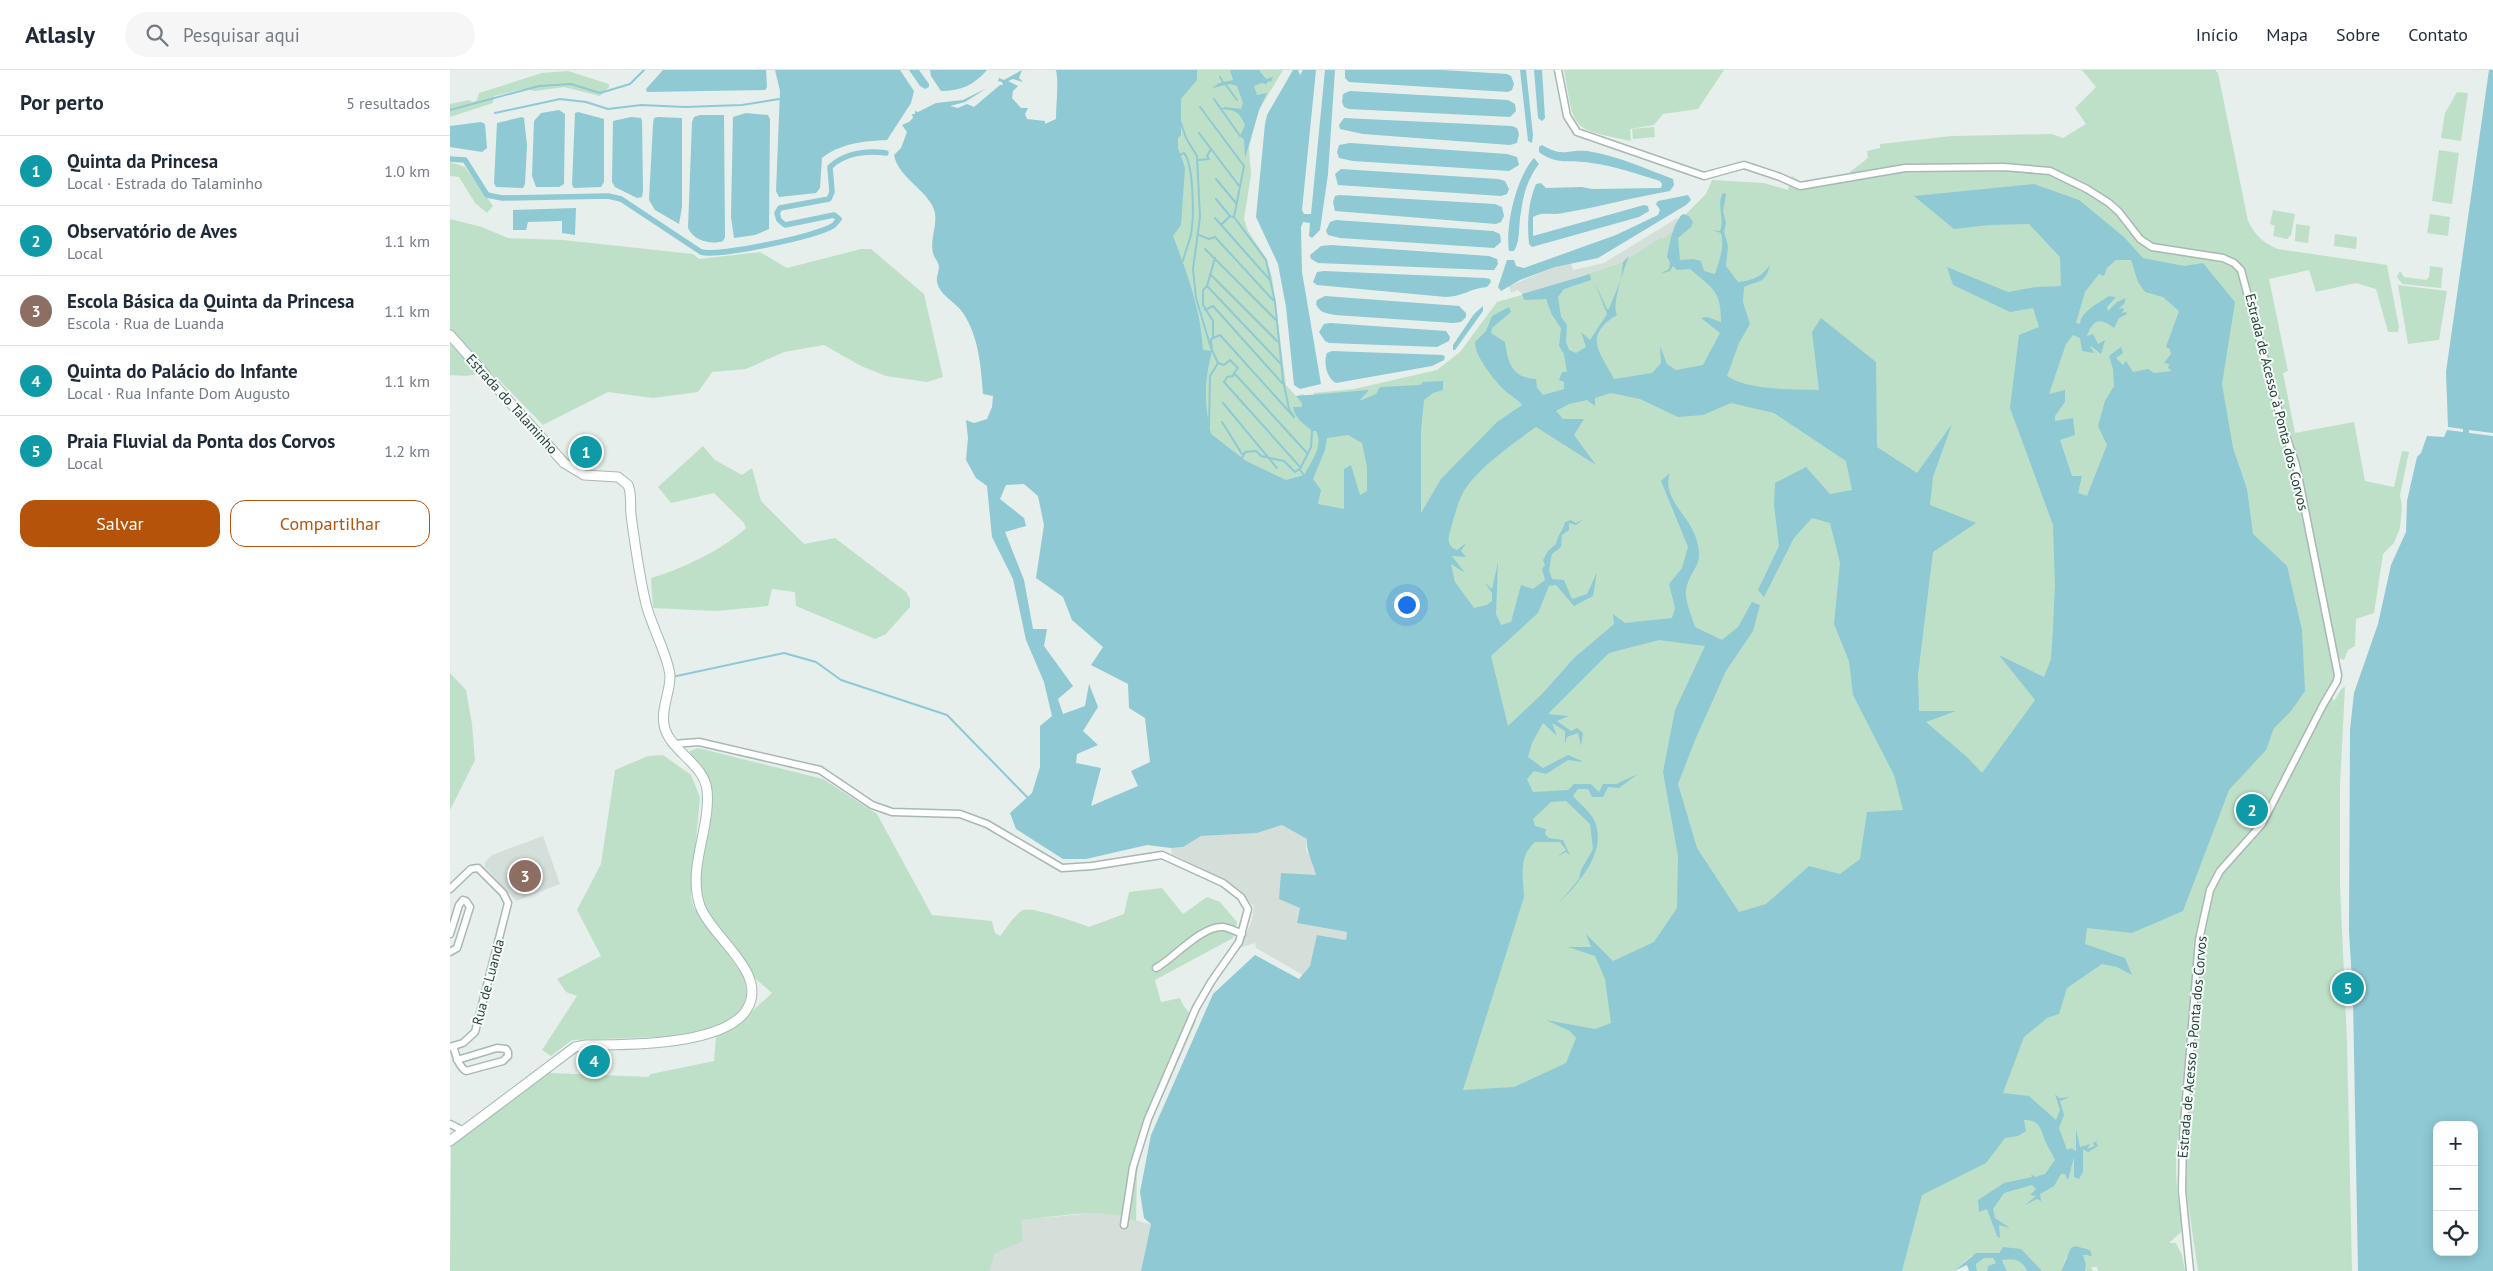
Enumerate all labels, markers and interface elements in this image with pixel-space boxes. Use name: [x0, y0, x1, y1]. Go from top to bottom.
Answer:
search box: [125, 12, 475, 57]
text: Atlasly: [25, 19, 95, 50]
icon: search: [143, 21, 171, 49]
text: Pesquisar aqui: [183, 23, 300, 47]
text: Início: [2196, 23, 2238, 46]
text: Mapa: [2266, 23, 2308, 46]
text: Sobre: [2336, 23, 2380, 46]
text: Contato: [2408, 23, 2468, 46]
text: Por perto: [20, 89, 104, 116]
text: 5 resultados: [346, 93, 430, 113]
text: Quinta da Princesa: [67, 149, 218, 173]
text: 1: [31, 161, 41, 181]
text: 1.0 km: [384, 161, 430, 181]
text: Local · Estrada do Talaminho: [67, 173, 263, 193]
text: Observatório de Aves: [67, 219, 237, 243]
text: 2: [31, 231, 41, 251]
text: 1.1 km: [384, 231, 430, 251]
text: Local: [67, 243, 103, 263]
text: Escola Básica da Quinta da Princesa: [67, 289, 355, 313]
street label: Estrada de Acesso à Ponta dos Corvos: [2241, 292, 2313, 513]
text: 3: [31, 301, 41, 321]
text: 1.1 km: [384, 301, 430, 321]
text: Escola · Rua de Luanda: [67, 313, 224, 333]
street label: Estrada do Talaminho: [462, 350, 562, 458]
text: Quinta do Palácio do Infante: [67, 359, 298, 383]
text: 4: [31, 371, 41, 391]
text: 1.1 km: [384, 371, 430, 391]
text: Local · Rua Infante Dom Augusto: [67, 383, 290, 403]
text: Praia Fluvial da Ponta dos Corvos: [67, 429, 335, 453]
pin: 1: [570, 433, 602, 471]
text: 5: [31, 441, 41, 461]
text: 1.2 km: [384, 441, 430, 461]
text: Local: [67, 453, 103, 473]
button: Salvar: [20, 500, 220, 547]
button: Compartilhar: [230, 500, 430, 547]
your location: [1394, 592, 1420, 618]
pin: 2: [2236, 791, 2268, 829]
pin: 3: [509, 857, 541, 895]
street label: Estrada de Acesso à Ponta dos Corvos: [2173, 935, 2211, 1159]
street label: Rua de Luanda: [468, 937, 508, 1027]
pin: 5: [2332, 969, 2364, 1007]
pin: 4: [578, 1042, 610, 1080]
map controls: [2433, 1121, 2478, 1256]
button: +: [2433, 1121, 2478, 1166]
button: −: [2433, 1166, 2478, 1211]
button: locate: [2433, 1211, 2478, 1256]

